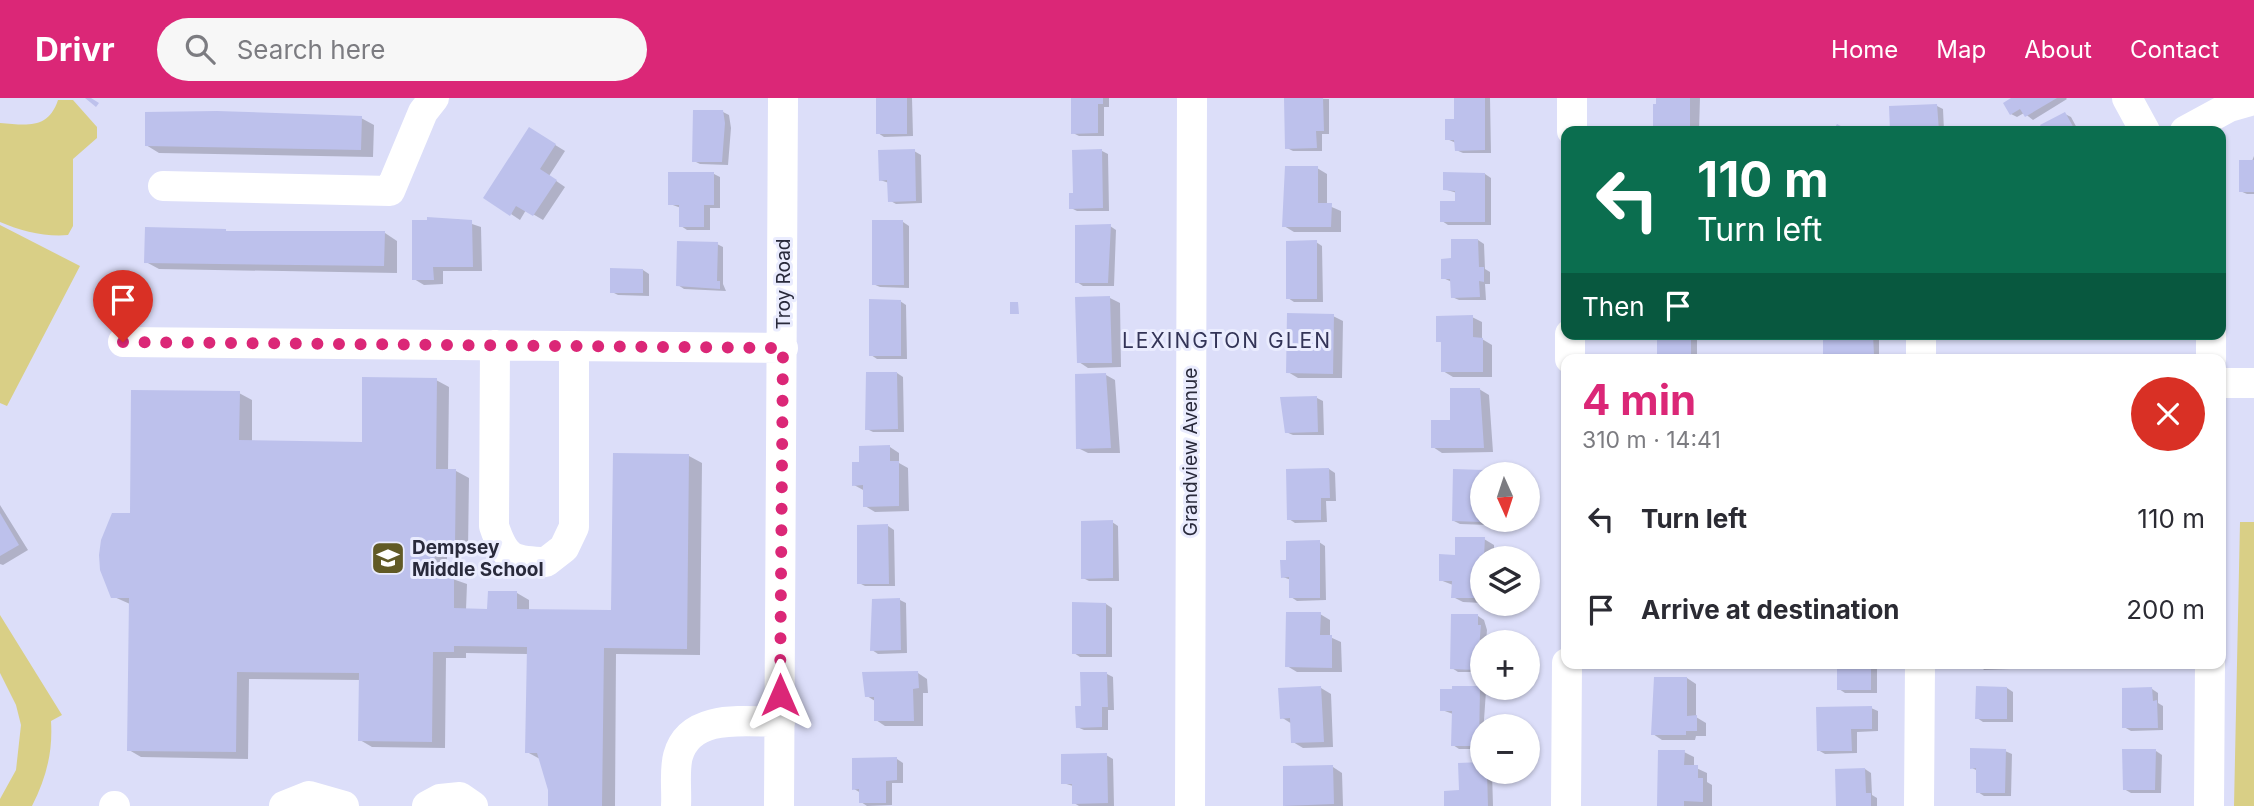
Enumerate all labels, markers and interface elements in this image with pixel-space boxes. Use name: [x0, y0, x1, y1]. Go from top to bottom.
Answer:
search box: [157, 18, 647, 81]
text: Drivr: [35, 29, 115, 69]
icon: search: [181, 30, 219, 68]
text: Search here: [237, 34, 385, 65]
text: Home: [1831, 35, 1898, 64]
text: Map: [1936, 35, 1986, 64]
text: About: [2024, 35, 2092, 64]
text: Contact: [2130, 35, 2219, 64]
text: 110 m: [1697, 150, 1829, 209]
icon: left: [1582, 154, 1673, 245]
text: Turn left: [1697, 210, 1822, 249]
street label: Troy Road: [772, 239, 795, 329]
pin: [93, 270, 153, 342]
icon: arrive: [104, 281, 142, 319]
icon: arrive: [1659, 287, 1697, 325]
text: Then: [1582, 291, 1645, 322]
district label: LEXINGTON GLEN: [1122, 328, 1332, 353]
street label: Grandview Avenue: [1179, 368, 1202, 536]
text: 4 min: [1582, 374, 1696, 425]
button: close: [2131, 377, 2205, 451]
text: 310 m · 14:41: [1582, 426, 1721, 454]
north arrow: [1470, 462, 1540, 532]
map controls: [1470, 462, 1540, 784]
icon: left: [1582, 500, 1620, 538]
text: Turn left: [1641, 503, 1747, 534]
text: 110 m: [2137, 503, 2205, 534]
place label: Dempsey Middle School: [412, 536, 544, 581]
school or university icon: Dempsey Middle School: [369, 539, 407, 577]
button: layers: [1470, 546, 1540, 616]
icon: arrive: [1582, 591, 1620, 629]
text: Arrive at destination: [1641, 594, 1900, 625]
text: 200 m: [2126, 594, 2205, 625]
button: +: [1470, 630, 1540, 700]
position arrow: [743, 658, 817, 732]
button: −: [1470, 714, 1540, 784]

